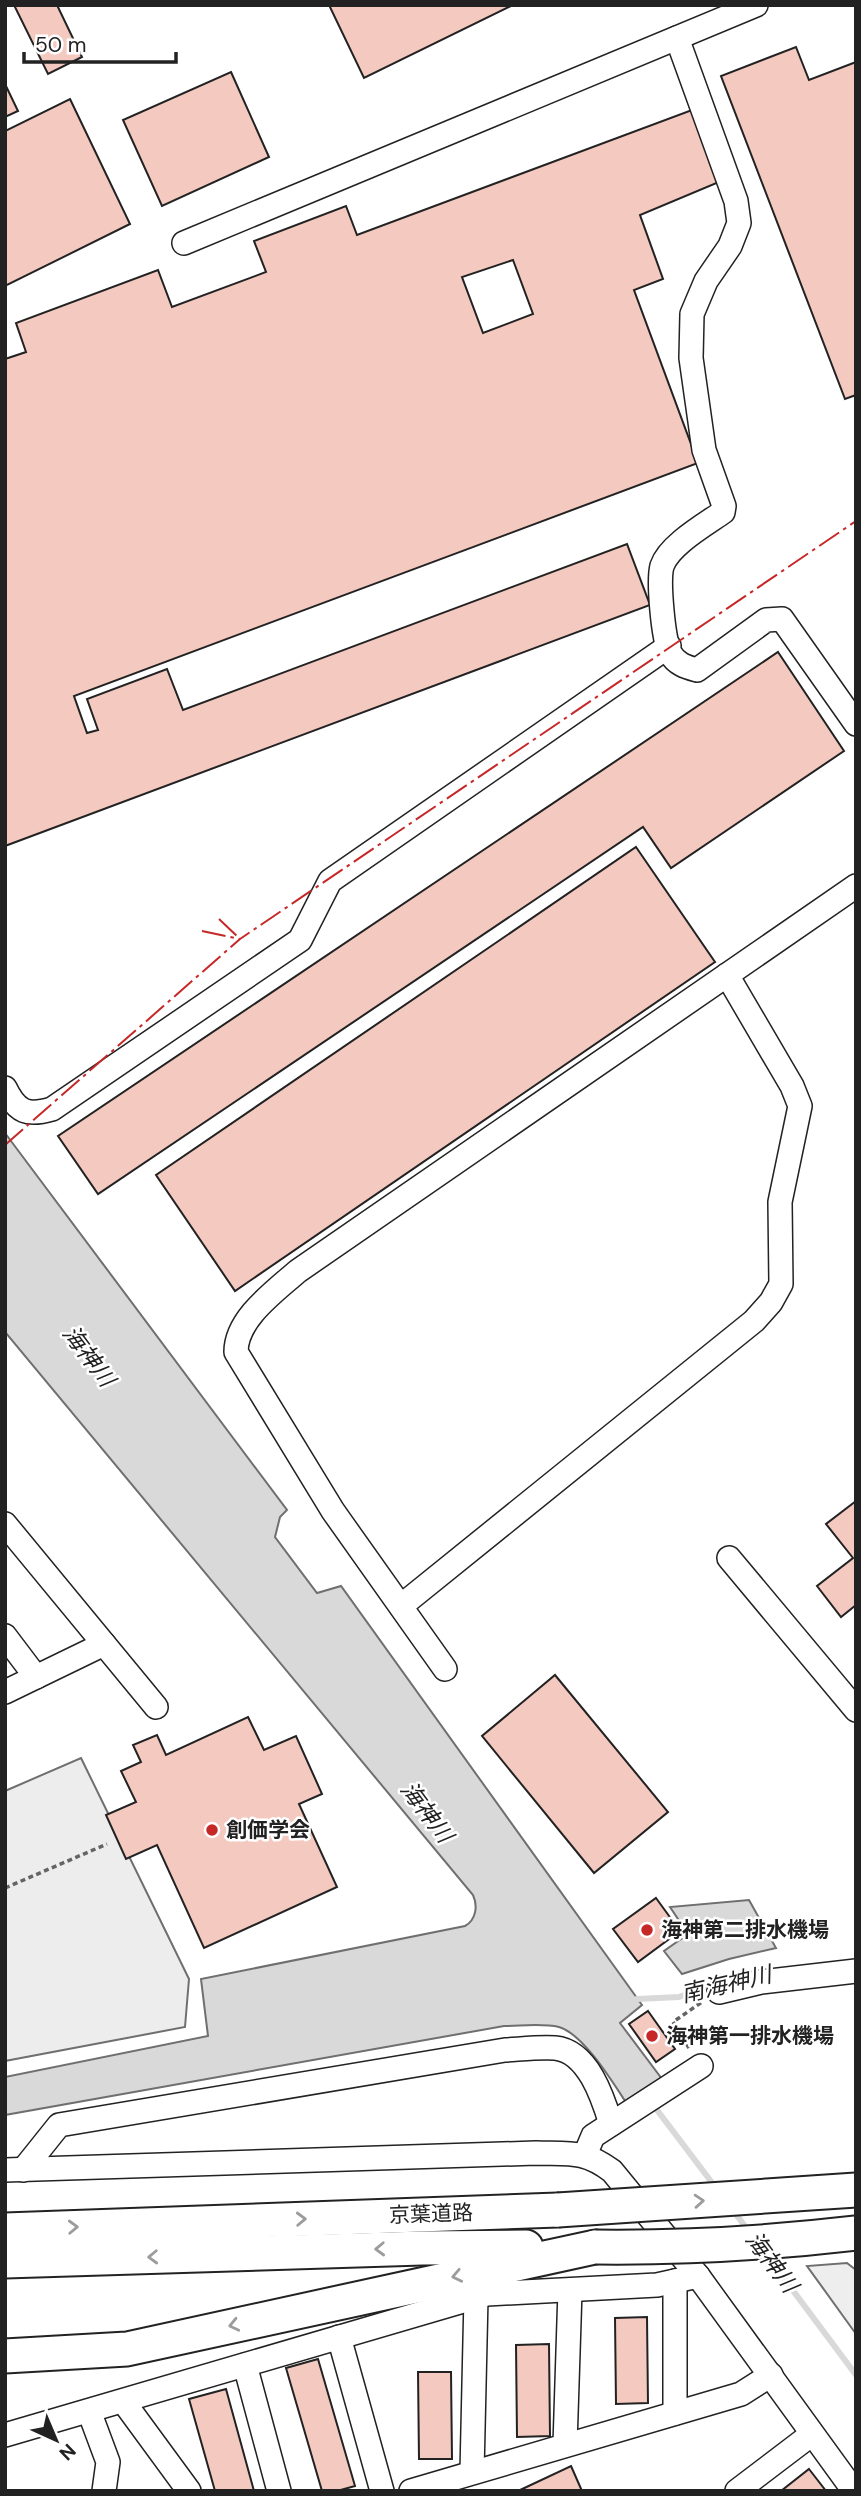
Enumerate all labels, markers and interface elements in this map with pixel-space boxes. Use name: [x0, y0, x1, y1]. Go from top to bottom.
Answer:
scale bar: [24, 21, 177, 65]
text: 50 m: [35, 31, 86, 59]
water label: 海神川: [56, 1319, 124, 1395]
water label: 海神川: [394, 1775, 462, 1851]
place label: 創価学会: [226, 1816, 310, 1844]
marker: 創価学会: [204, 1822, 220, 1838]
place label: 海神第二排水機場: [661, 1916, 829, 1944]
marker: 海神第二排水機場: [639, 1922, 655, 1938]
water label: 南海神川: [678, 1958, 777, 2009]
place label: 海神第一排水機場: [666, 2022, 834, 2050]
marker: 海神第一排水機場: [644, 2028, 660, 2044]
one-way arrow: [694, 2194, 705, 2209]
street label: 京葉道路: [389, 2199, 473, 2229]
one-way arrow: [296, 2211, 307, 2227]
one-way arrow: [68, 2220, 79, 2235]
water label: 海神川: [739, 2225, 807, 2301]
one-way arrow: [374, 2241, 385, 2257]
one-way arrow: [147, 2249, 158, 2264]
one-way arrow: [451, 2268, 463, 2283]
one-way arrow: [229, 2317, 241, 2332]
north arrow: [21, 2405, 91, 2475]
text: N: [54, 2438, 81, 2466]

